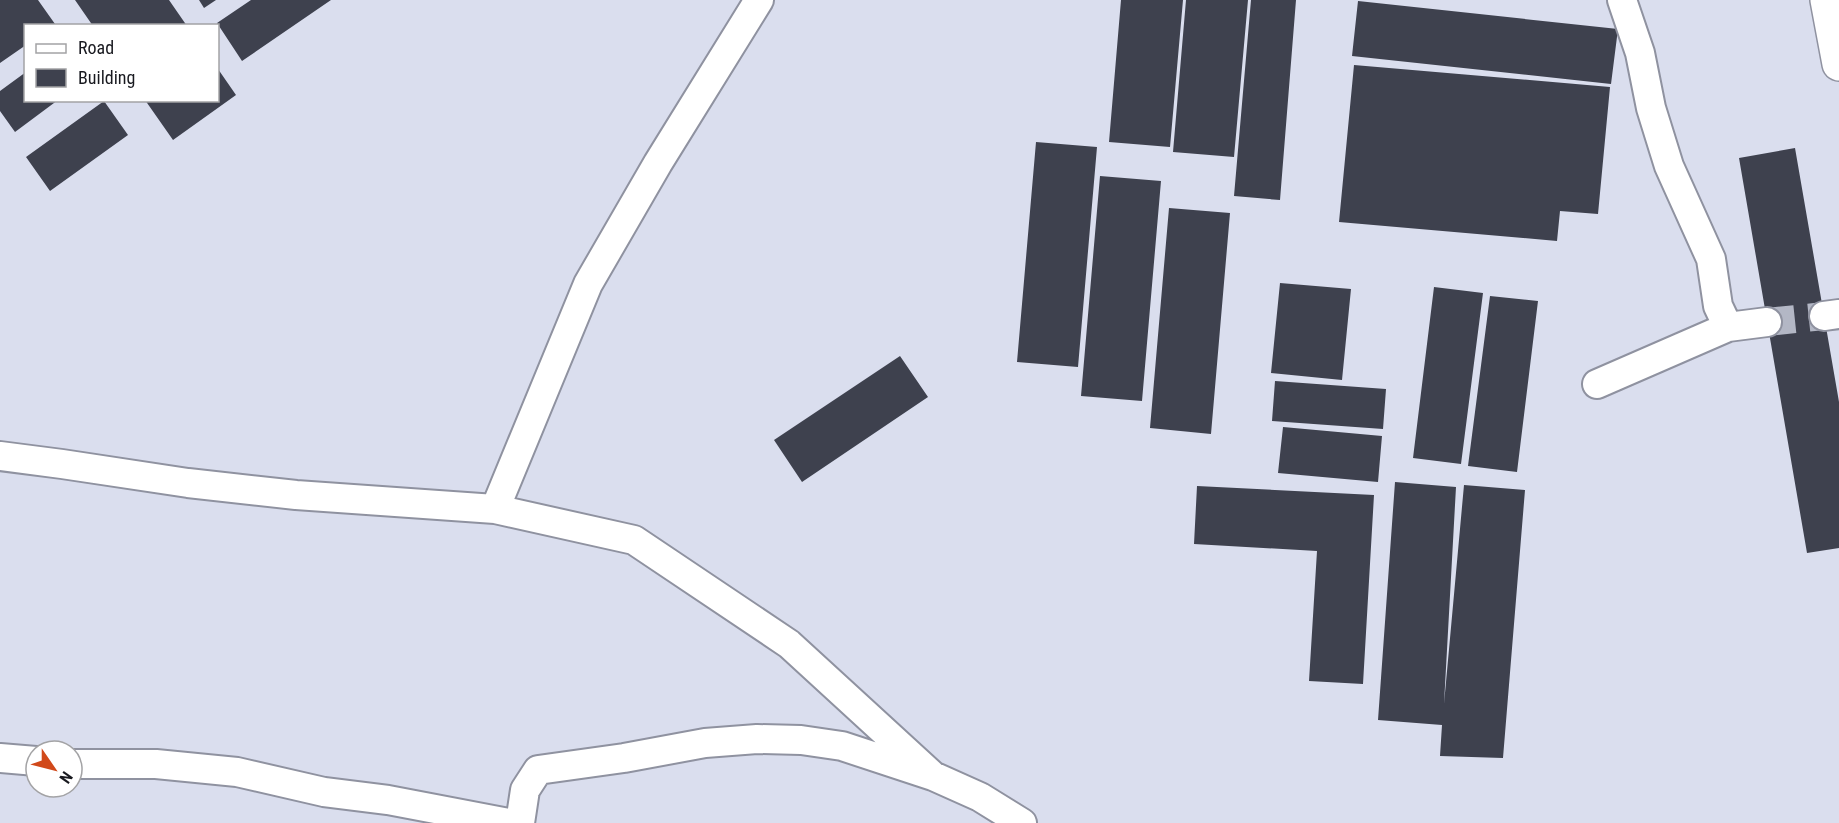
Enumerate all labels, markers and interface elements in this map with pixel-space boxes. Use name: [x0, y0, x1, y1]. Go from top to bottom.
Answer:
legend: [24, 24, 219, 102]
text: Road: [78, 37, 114, 58]
text: Building: [78, 67, 135, 88]
north arrow: [24, 739, 84, 799]
text: N: [55, 768, 76, 787]

